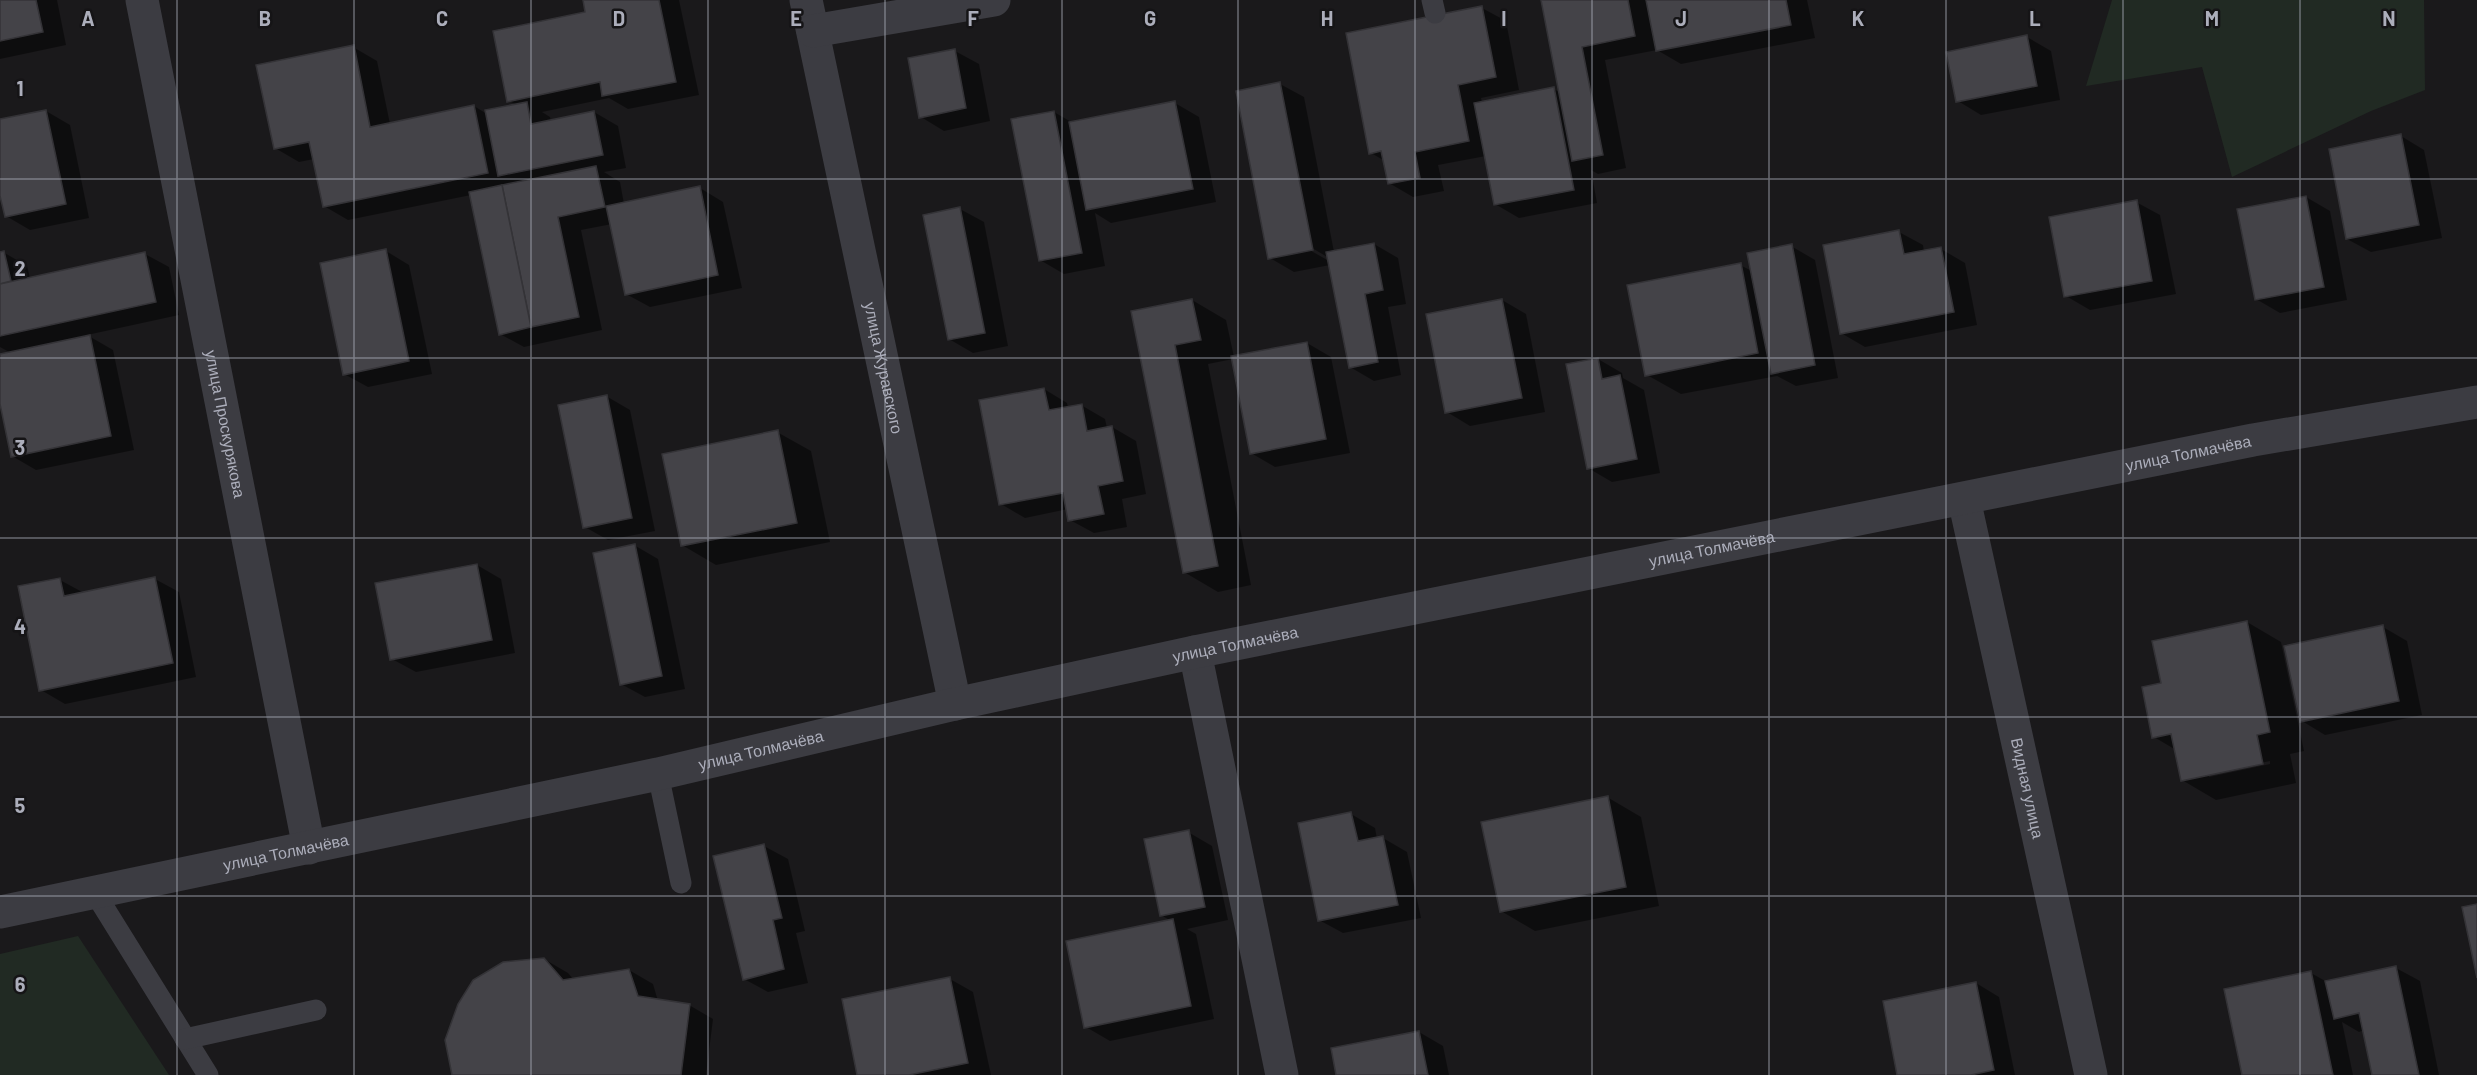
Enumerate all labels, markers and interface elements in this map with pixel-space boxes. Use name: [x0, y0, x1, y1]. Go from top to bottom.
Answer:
text: A: [81, 6, 95, 30]
text: B: [259, 6, 271, 30]
text: C: [436, 6, 448, 30]
text: D: [613, 6, 625, 30]
text: E: [790, 6, 802, 30]
text: F: [967, 6, 979, 30]
text: G: [1144, 6, 1156, 30]
text: H: [1321, 6, 1333, 30]
text: I: [1501, 6, 1507, 30]
text: J: [1675, 6, 1687, 30]
text: K: [1852, 6, 1865, 30]
text: L: [2029, 6, 2041, 30]
text: M: [2205, 6, 2219, 30]
text: N: [2382, 6, 2396, 30]
text: 1: [16, 76, 24, 100]
text: 2: [14, 256, 26, 280]
street label: улица Журавского: [861, 300, 908, 435]
street label: улица Проскурякова: [202, 348, 250, 499]
street label: улица Толмачёва: [2124, 431, 2253, 474]
text: 3: [15, 435, 25, 459]
street label: улица Толмачёва: [1647, 526, 1776, 570]
text: 4: [14, 614, 26, 638]
street label: улица Толмачёва: [1171, 622, 1300, 666]
street label: улица Толмачёва: [696, 725, 825, 773]
street label: Видная улица: [2008, 736, 2049, 840]
text: 5: [15, 793, 26, 817]
street label: улица Толмачёва: [221, 829, 350, 874]
text: 6: [15, 972, 26, 996]

